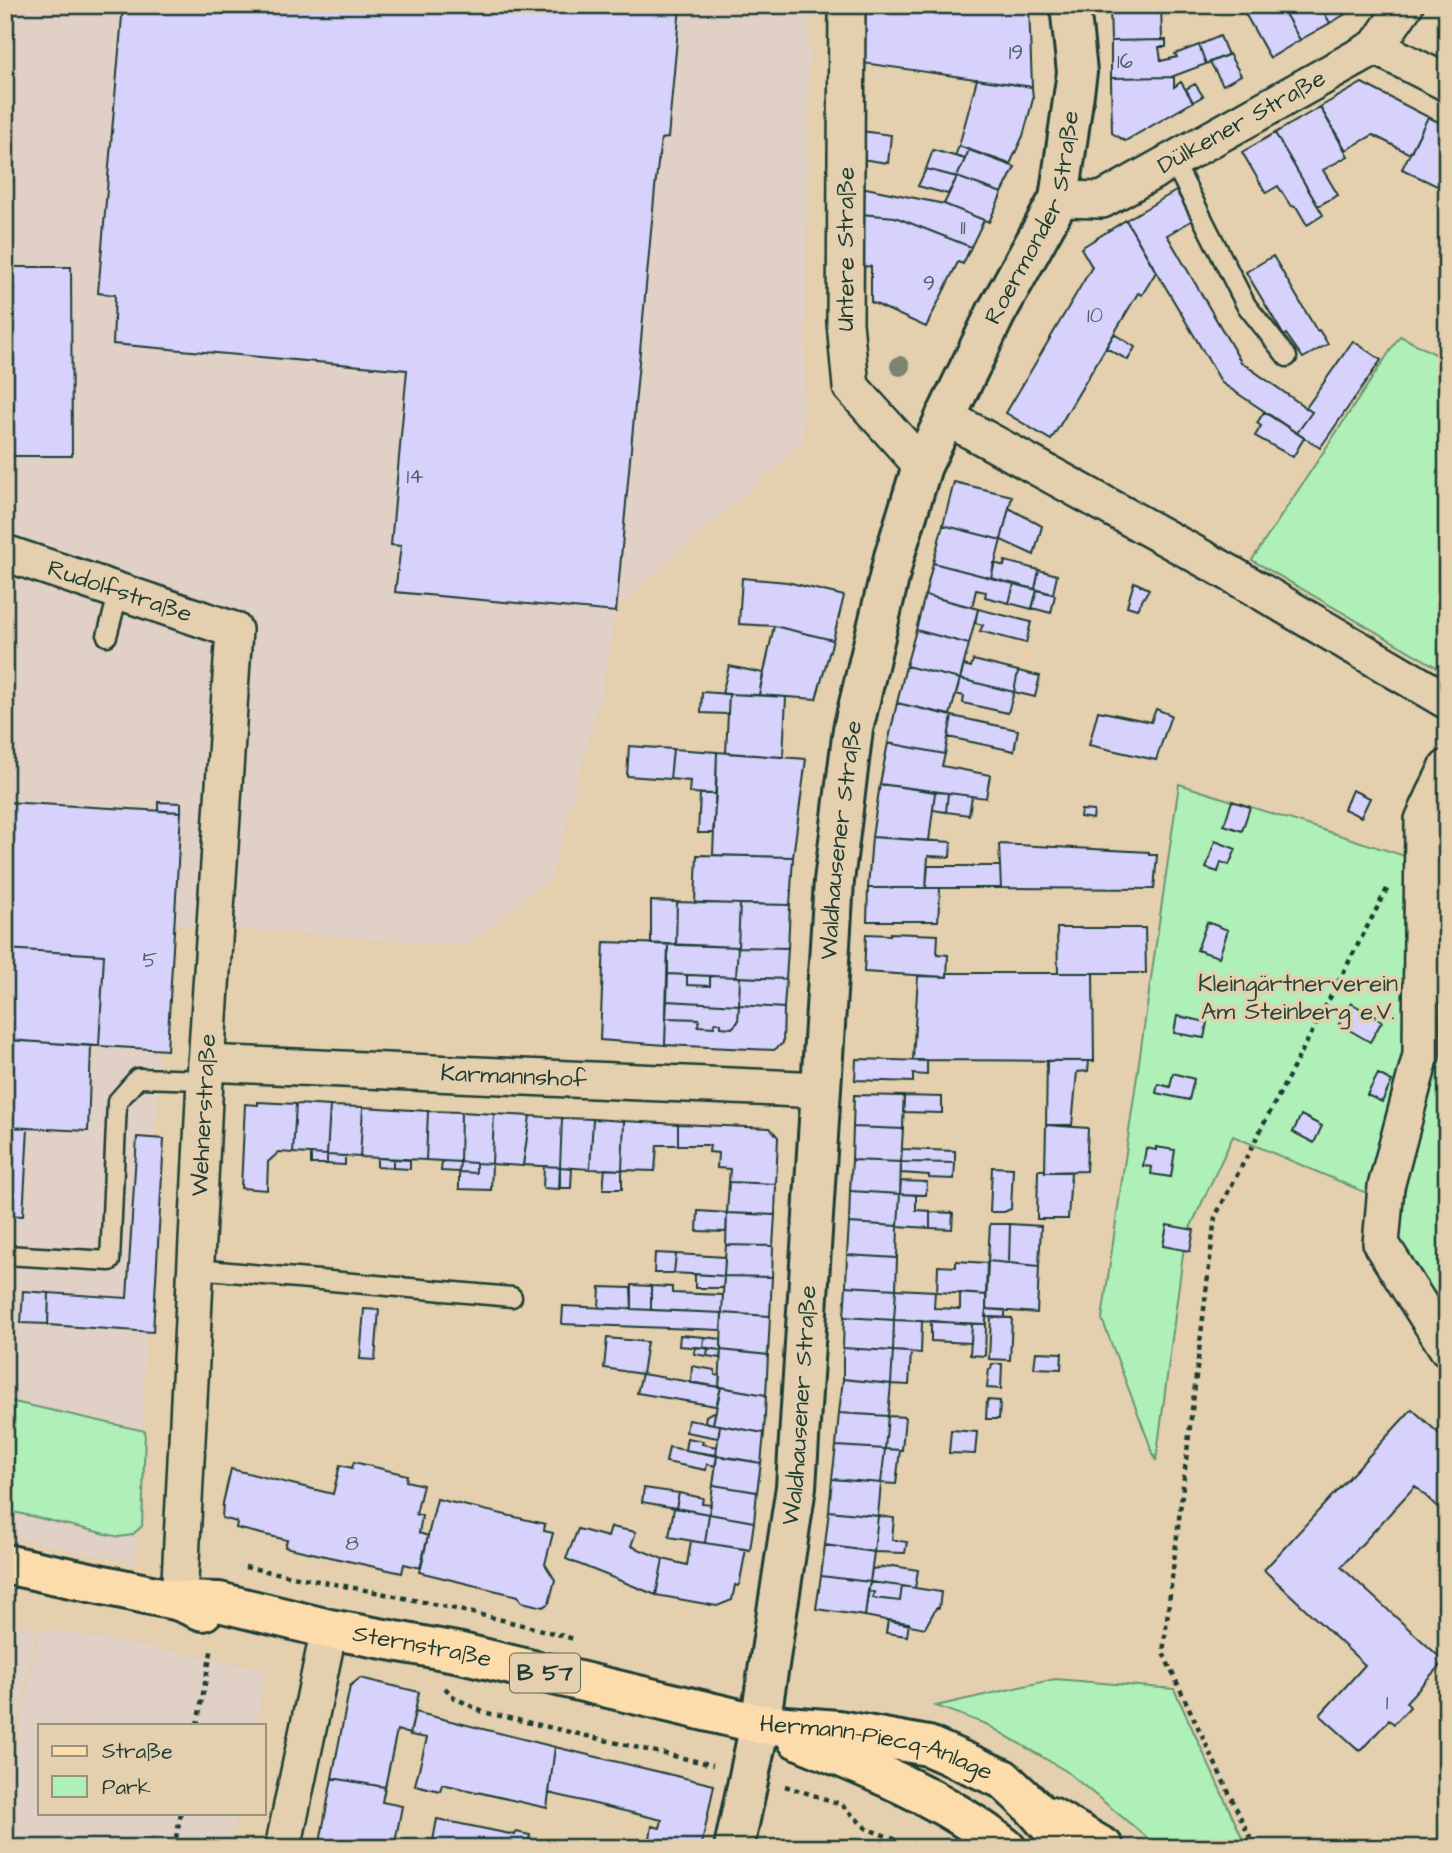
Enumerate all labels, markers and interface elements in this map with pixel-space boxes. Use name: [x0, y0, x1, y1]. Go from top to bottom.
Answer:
house number: 19: [1009, 38, 1023, 67]
house number: 16: [1117, 47, 1133, 76]
street label: Dülkener Straße: [1151, 61, 1332, 183]
street label: Roermonder Straße: [976, 109, 1088, 330]
street label: Untere Straße: [829, 167, 863, 331]
house number: 11: [960, 213, 966, 242]
house number: 9: [923, 269, 935, 298]
house number: 10: [1087, 301, 1103, 330]
house number: 14: [407, 462, 423, 491]
street label: Rudolfstraße: [43, 551, 196, 632]
street label: Waldhausener Straße: [812, 717, 872, 961]
house number: 5: [143, 946, 158, 975]
park label: Kleingärtnerverein Am Steinberg e.V.: [1198, 967, 1398, 1030]
street label: Wehnerstraße: [183, 1033, 225, 1197]
street label: Karmannshof: [440, 1056, 588, 1097]
street label: Waldhausener Straße: [773, 1284, 826, 1528]
house number: 8: [345, 1529, 359, 1558]
street label: Sternstraße: [350, 1617, 495, 1677]
road number: B 57: [510, 1654, 580, 1692]
house number: 1: [1386, 1688, 1389, 1717]
street label: Hermann-Piecq-Anlage: [759, 1707, 998, 1789]
legend: [38, 1724, 266, 1814]
text: Straße: [102, 1737, 173, 1766]
text: Park: [102, 1773, 151, 1802]

